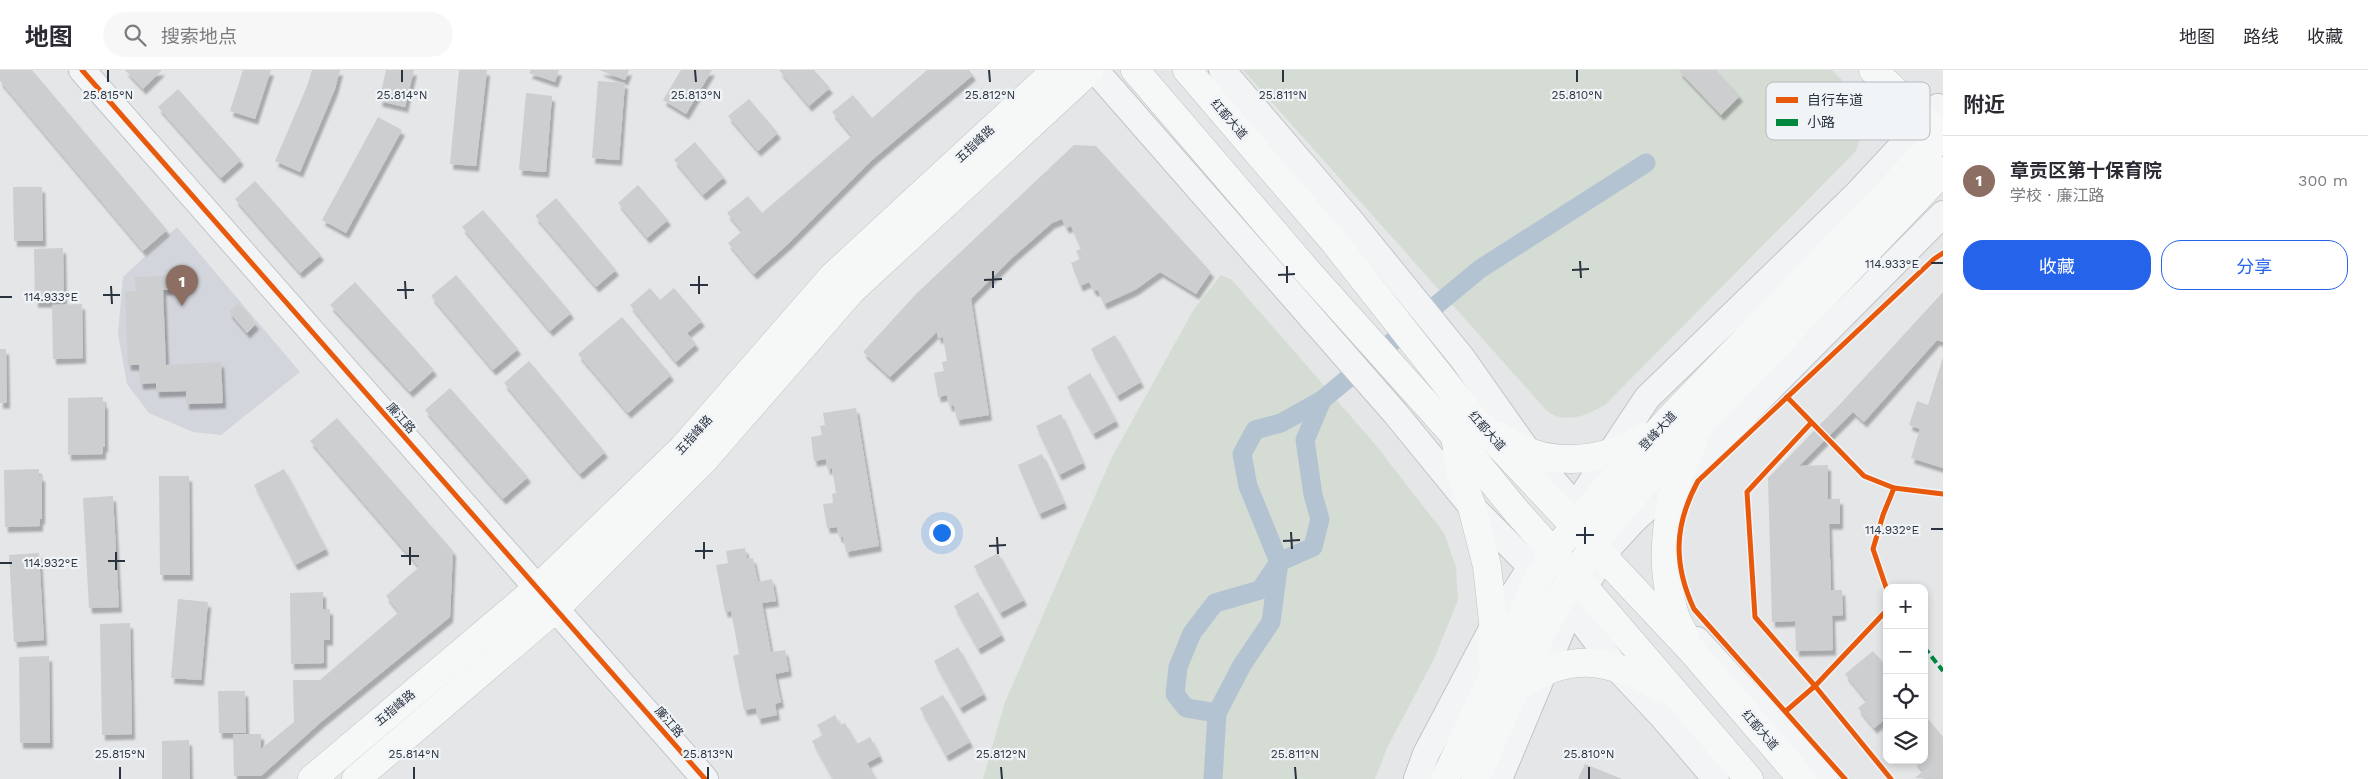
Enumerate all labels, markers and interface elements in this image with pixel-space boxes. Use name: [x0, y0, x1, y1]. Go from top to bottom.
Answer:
search box: [103, 12, 453, 57]
icon: search: [121, 21, 149, 49]
text: 地图: [25, 23, 73, 51]
text: 搜索地点: [161, 25, 237, 48]
text: 地图: [2179, 26, 2215, 47]
text: 路线: [2243, 26, 2279, 47]
text: 收藏: [2307, 26, 2343, 47]
legend: [1766, 82, 1930, 140]
text: 25.815°N: [83, 88, 133, 102]
text: 25.814°N: [377, 88, 427, 102]
text: 25.813°N: [671, 88, 721, 102]
text: 25.812°N: [965, 88, 1015, 102]
text: 25.811°N: [1259, 88, 1307, 102]
text: 25.810°N: [1551, 88, 1603, 102]
text: 自行车道: [1807, 92, 1863, 108]
text: 附近: [1963, 92, 2005, 117]
street label: 红都大道: [1208, 96, 1250, 142]
text: 小路: [1807, 114, 1835, 130]
street label: 五指峰路: [953, 123, 997, 165]
text: 章贡区第十保育院: [2010, 159, 2162, 182]
text: 1: [1976, 171, 1982, 190]
text: 300 m: [2298, 171, 2348, 190]
text: 学校 · 廉江路: [2010, 186, 2105, 205]
button: 收藏: [1963, 240, 2151, 290]
button: 分享: [2161, 240, 2348, 290]
text: 114.933°E: [1865, 257, 1919, 271]
pin: 1: [166, 265, 198, 306]
text: 114.933°E: [24, 290, 78, 304]
street label: 廉江路: [384, 400, 418, 436]
street label: 红都大道: [1466, 408, 1508, 454]
street label: 登峰大道: [1637, 409, 1679, 453]
street label: 五指峰路: [673, 412, 715, 458]
your location: [929, 520, 955, 546]
text: 114.932°E: [1865, 523, 1919, 537]
text: 114.932°E: [24, 556, 78, 570]
map controls: [1883, 584, 1928, 764]
button: +: [1883, 584, 1928, 629]
button: −: [1883, 629, 1928, 674]
button: locate: [1883, 674, 1928, 719]
street label: 五指峰路: [372, 687, 418, 729]
street label: 廉江路: [652, 704, 686, 740]
street label: 红都大道: [1739, 707, 1781, 753]
button: layers: [1883, 719, 1928, 764]
text: 25.815°N: [95, 747, 145, 761]
text: 25.814°N: [389, 747, 439, 761]
text: 25.813°N: [683, 747, 733, 761]
text: 25.812°N: [976, 747, 1026, 761]
text: 25.811°N: [1271, 747, 1319, 761]
text: 25.810°N: [1563, 747, 1615, 761]

